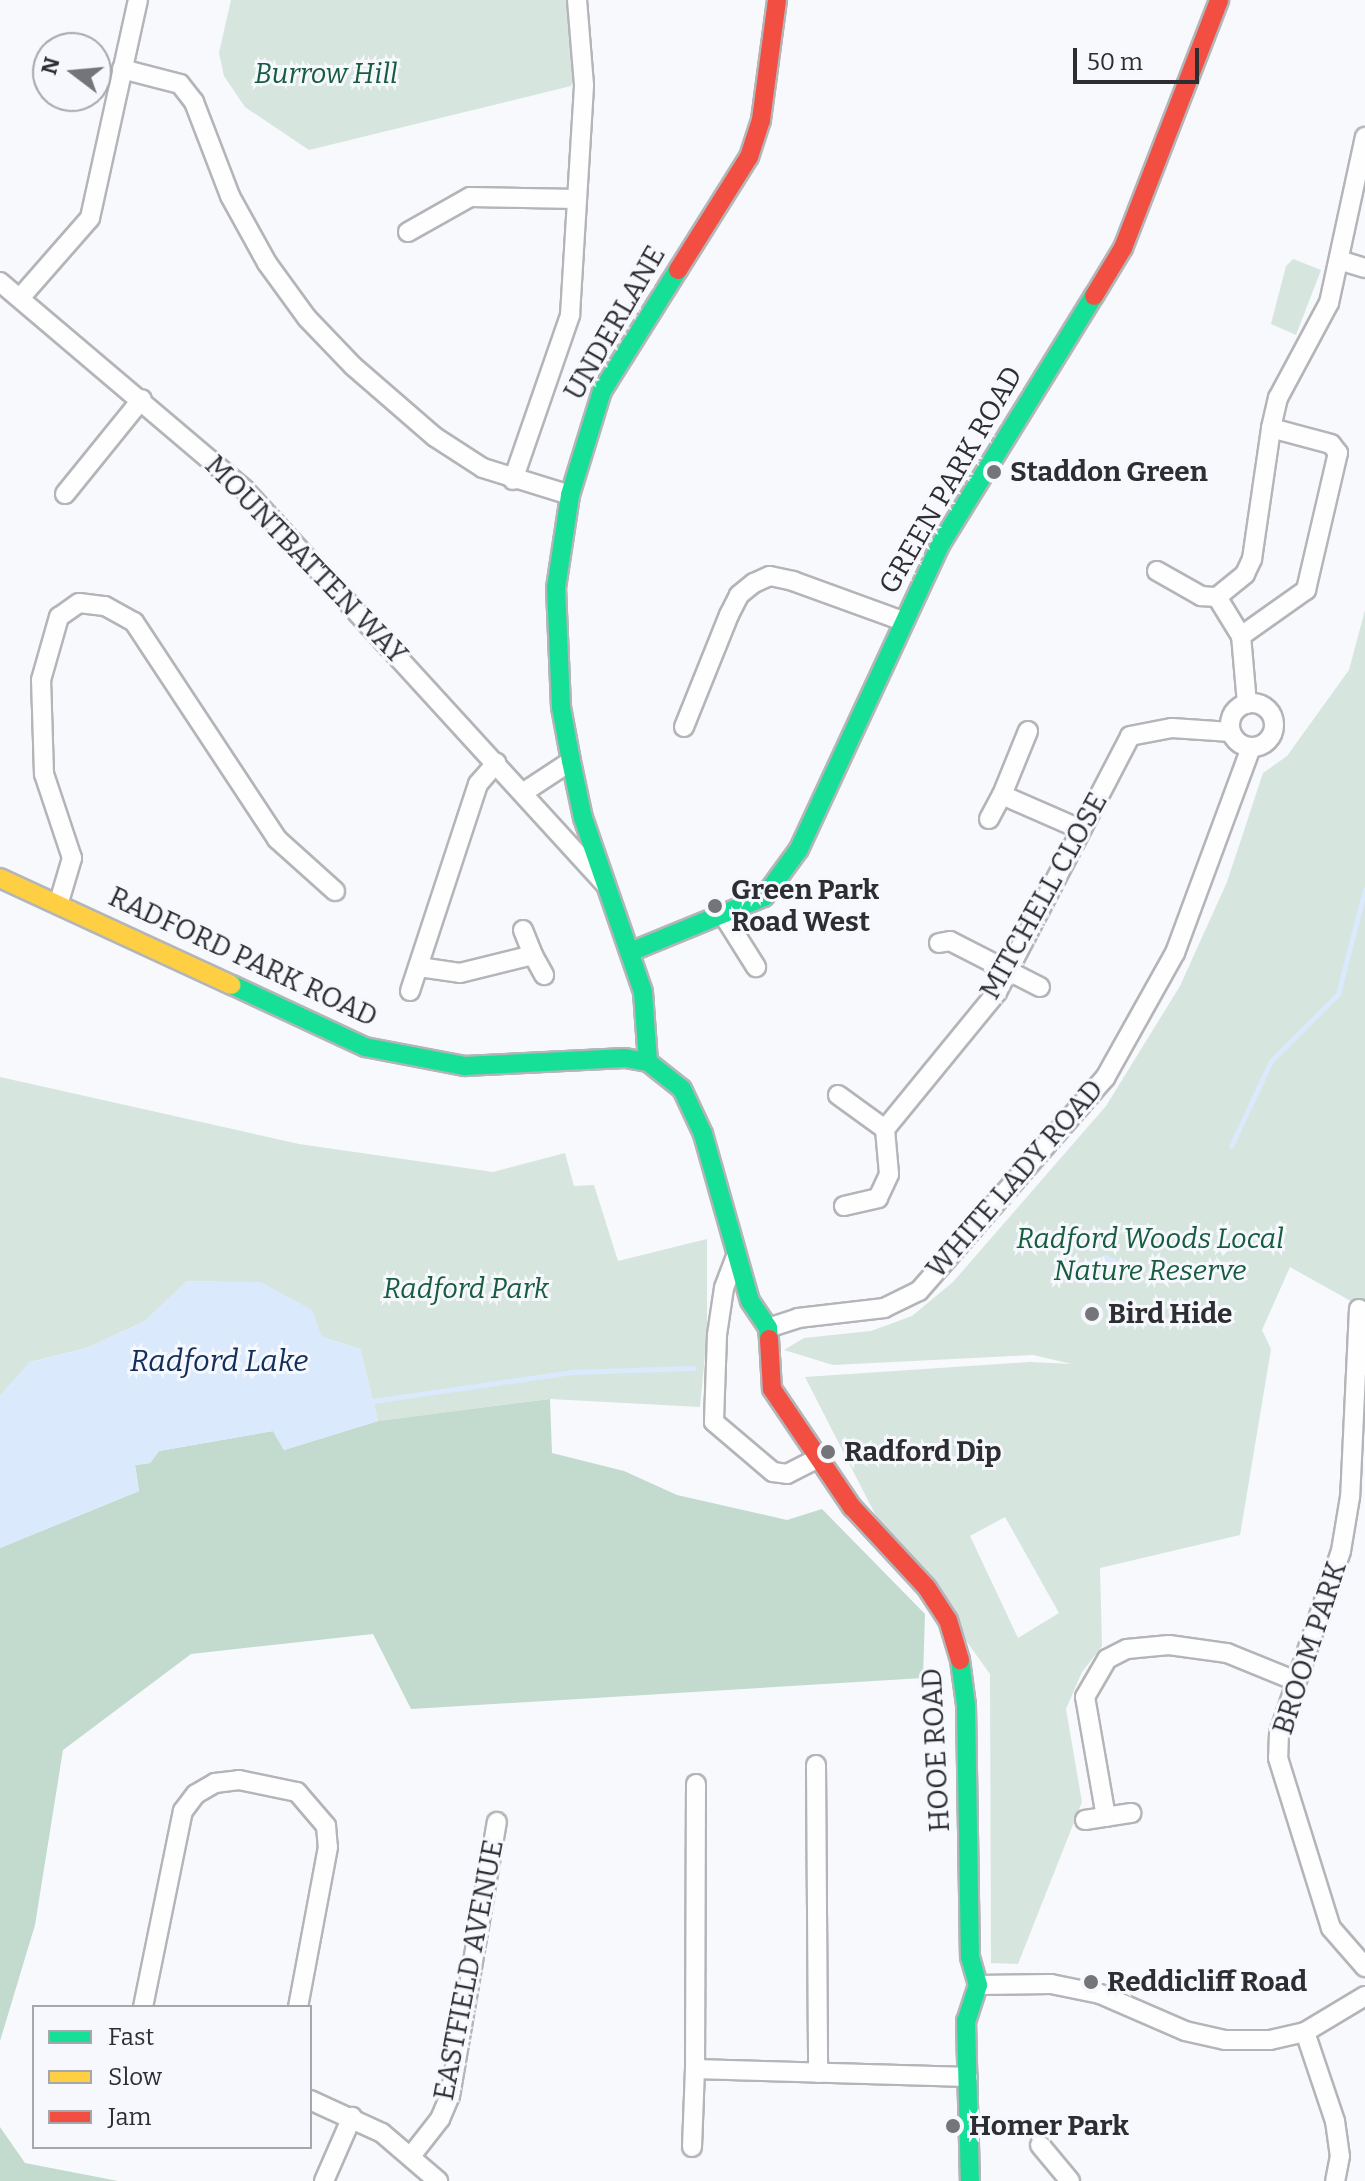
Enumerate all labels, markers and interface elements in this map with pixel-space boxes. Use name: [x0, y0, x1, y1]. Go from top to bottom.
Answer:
north arrow: [32, 32, 112, 112]
scale bar: [1077, 32, 1203, 82]
text: 50 m: [1087, 48, 1143, 76]
text: N: [35, 54, 66, 78]
park label: Burrow Hill: [254, 57, 398, 91]
street label: UNDERLANE: [557, 240, 673, 406]
street label: GREEN PARK ROAD: [872, 360, 1030, 600]
street label: MOUNTBATTEN WAY: [198, 449, 414, 671]
place label: Staddon Green: [1010, 455, 1208, 489]
marker: Staddon Green: [985, 463, 1003, 481]
street label: MITCHELL CLOSE: [973, 787, 1115, 1005]
place label: Green Park Road West: [731, 873, 879, 939]
street label: RADFORD PARK ROAD: [103, 880, 383, 1034]
marker: Green Park Road West: [706, 897, 724, 915]
street label: WHITE LADY ROAD: [920, 1073, 1110, 1285]
park label: Radford Woods Local Nature Reserve: [1016, 1222, 1284, 1288]
park label: Radford Park: [383, 1272, 549, 1306]
place label: Bird Hide: [1108, 1297, 1232, 1331]
marker: Bird Hide: [1083, 1305, 1101, 1323]
water label: Radford Lake: [130, 1343, 308, 1379]
place label: Radford Dip: [844, 1435, 1002, 1469]
marker: Radford Dip: [819, 1443, 837, 1461]
street label: BROOM PARK: [1266, 1557, 1354, 1739]
street label: HOOE ROAD: [915, 1667, 957, 1833]
street label: EASTFIELD AVENUE: [427, 1837, 511, 2103]
place label: Reddicliff Road: [1107, 1965, 1307, 1999]
marker: Reddicliff Road: [1082, 1973, 1100, 1991]
legend: [32, 2005, 312, 2149]
text: Fast: [108, 2023, 154, 2051]
text: Slow: [108, 2063, 162, 2091]
text: Jam: [108, 2103, 151, 2131]
place label: Homer Park: [969, 2109, 1129, 2143]
marker: Homer Park: [944, 2117, 962, 2135]

